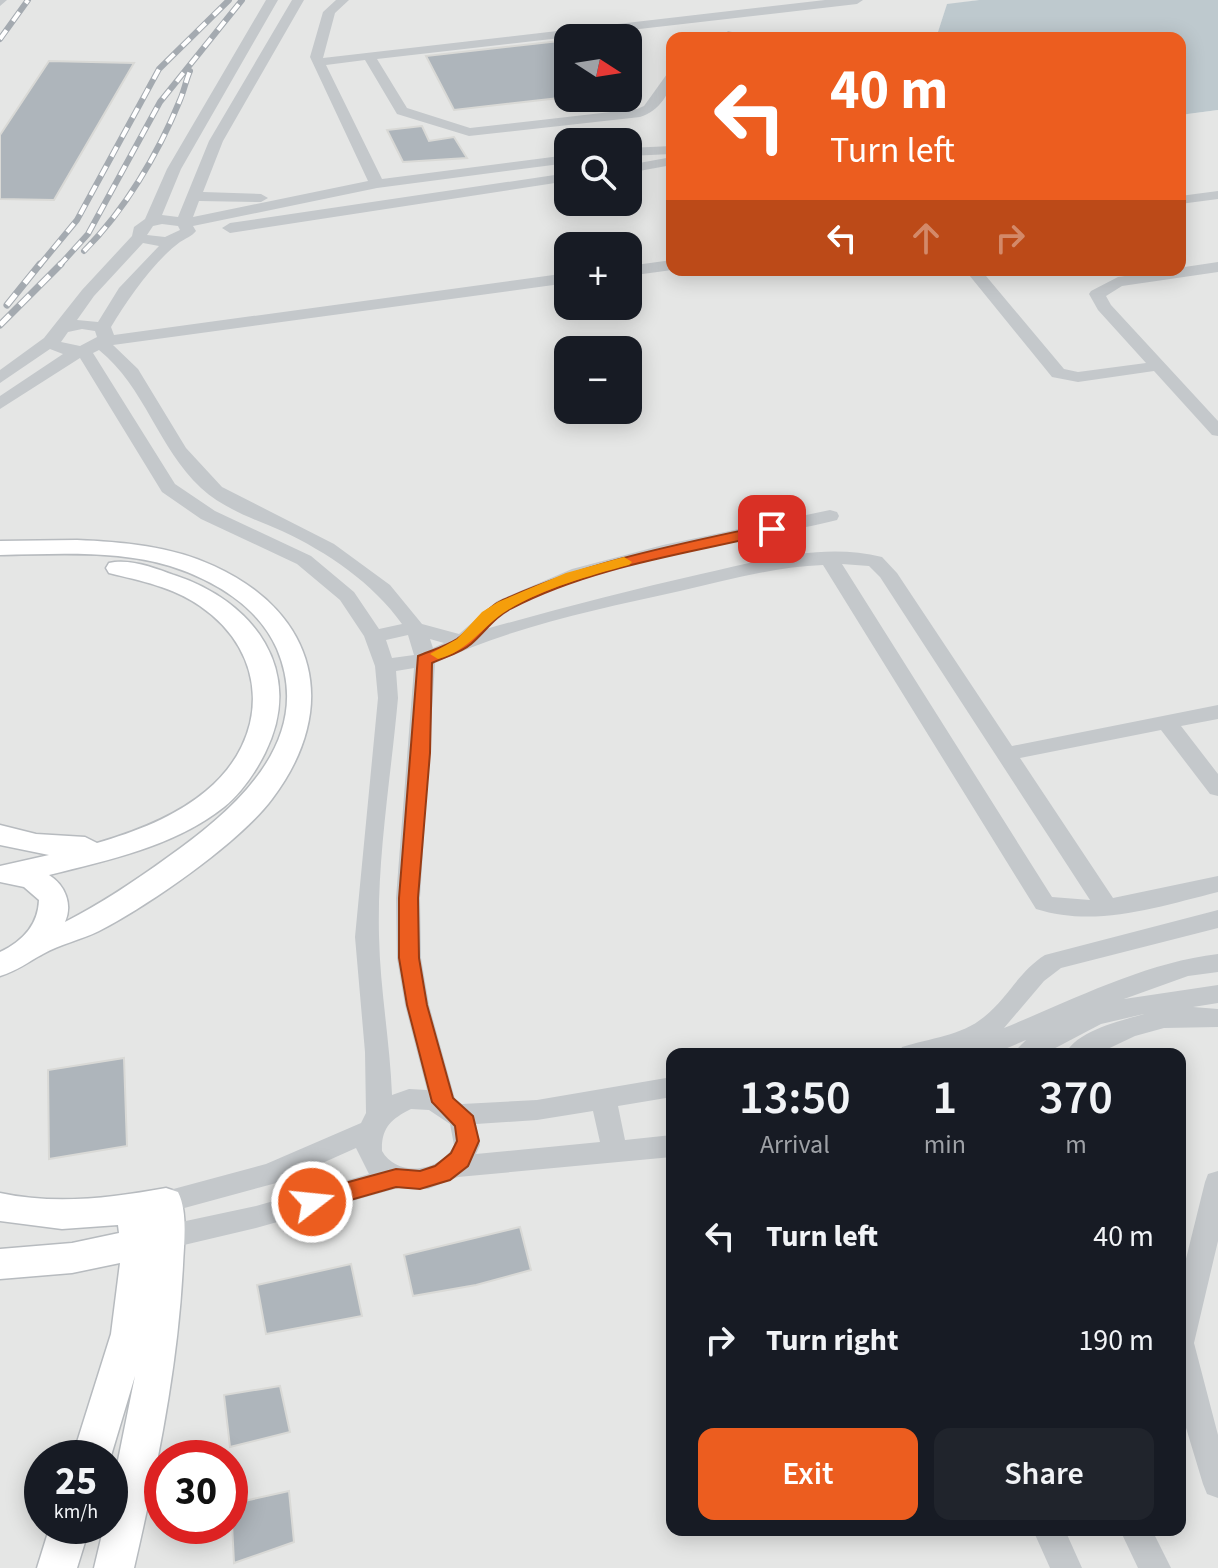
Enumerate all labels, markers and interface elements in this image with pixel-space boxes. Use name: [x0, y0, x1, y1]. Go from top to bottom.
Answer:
north arrow: [554, 24, 642, 112]
map controls: [554, 24, 642, 424]
text: 40 m: [830, 51, 948, 130]
icon: left: [698, 64, 802, 168]
text: Turn left: [830, 125, 955, 176]
button: search: [554, 128, 642, 216]
icon: left: [820, 216, 864, 260]
icon: ahead: [904, 216, 948, 260]
icon: right: [988, 216, 1032, 260]
button: +: [554, 232, 642, 320]
button: −: [554, 336, 642, 424]
pin: [738, 495, 806, 563]
icon: arrive: [750, 507, 794, 551]
text: 13:50: [739, 1064, 851, 1132]
text: 1: [933, 1064, 957, 1132]
text: 370: [1039, 1064, 1113, 1132]
text: Arrival: [760, 1126, 830, 1163]
text: min: [924, 1126, 966, 1163]
text: m: [1065, 1126, 1087, 1163]
position arrow: [270, 1160, 354, 1244]
icon: left: [698, 1214, 742, 1258]
text: Turn left: [766, 1215, 878, 1258]
text: 40 m: [1093, 1215, 1154, 1258]
icon: right: [698, 1318, 742, 1362]
text: Turn right: [766, 1319, 898, 1362]
text: 190 m: [1078, 1319, 1154, 1362]
button: Exit: [698, 1428, 918, 1520]
button: Share: [934, 1428, 1154, 1520]
speed limit sign: 30: [144, 1440, 248, 1544]
text: 25: [55, 1453, 97, 1510]
text: km/h: [54, 1498, 98, 1526]

